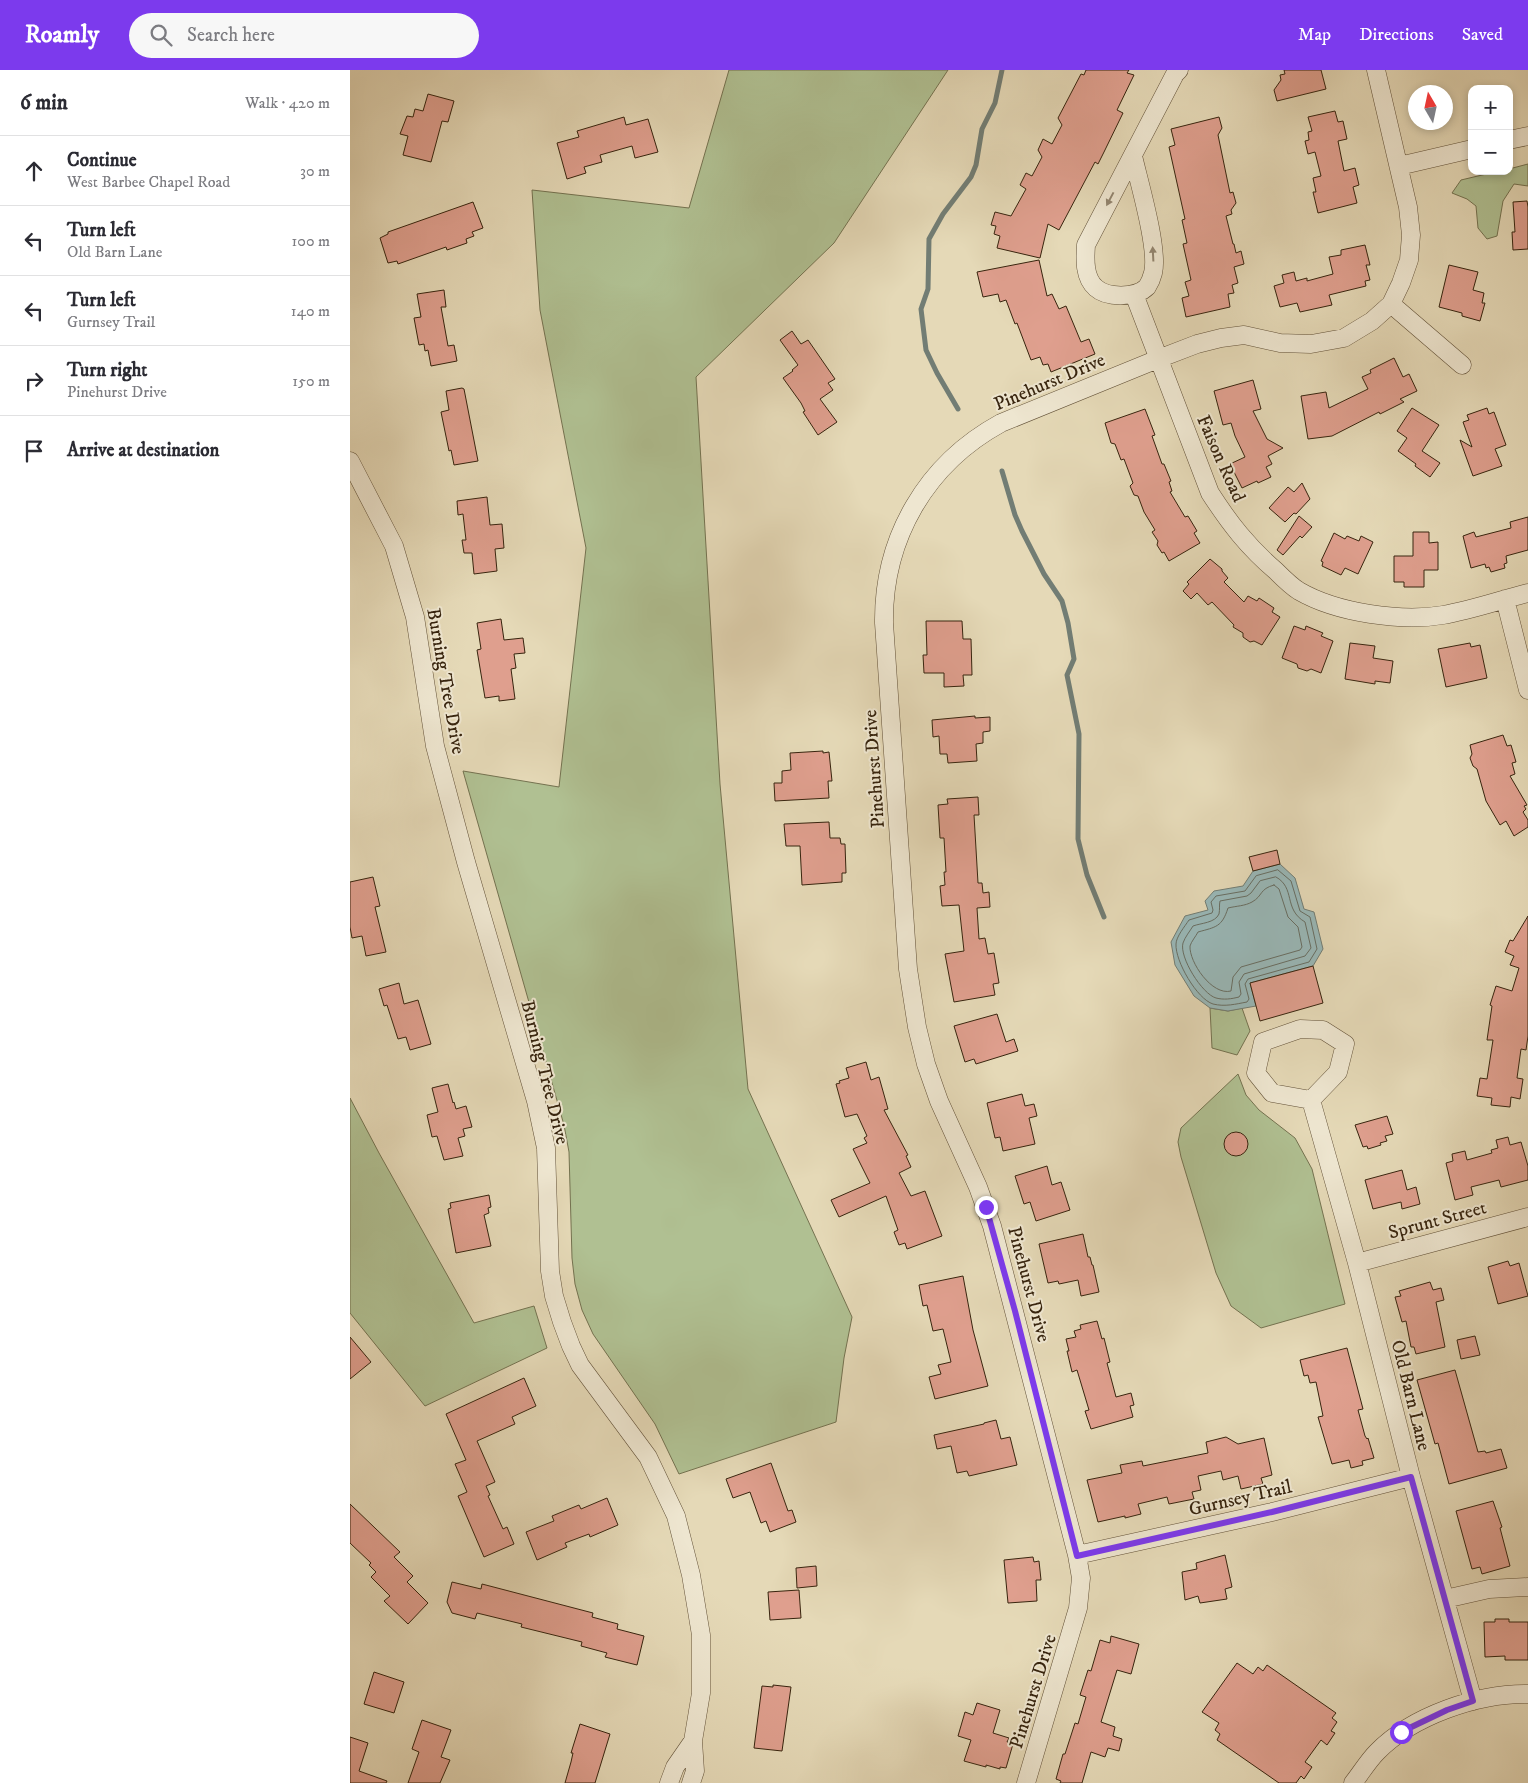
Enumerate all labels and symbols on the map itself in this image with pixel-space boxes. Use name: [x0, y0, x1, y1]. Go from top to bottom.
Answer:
north arrow: [1408, 85, 1453, 130]
one-way arrow: [1106, 192, 1114, 206]
one-way arrow: [1149, 246, 1157, 262]
street label: Pinehurst Drive: [991, 349, 1109, 416]
street label: Faison Road: [1191, 411, 1250, 506]
street label: Burning Tree Drive: [421, 606, 470, 756]
street label: Pinehurst Drive: [859, 709, 890, 829]
street label: Burning Tree Drive: [515, 998, 574, 1147]
route end: [975, 1196, 998, 1219]
street label: Sprunt Street: [1386, 1196, 1489, 1245]
street label: Pinehurst Drive: [1002, 1224, 1055, 1345]
street label: Old Barn Lane: [1386, 1338, 1435, 1453]
street label: Gurnsey Trail: [1187, 1475, 1294, 1521]
street label: Pinehurst Drive: [1005, 1631, 1062, 1751]
route start: [1390, 1721, 1413, 1744]

